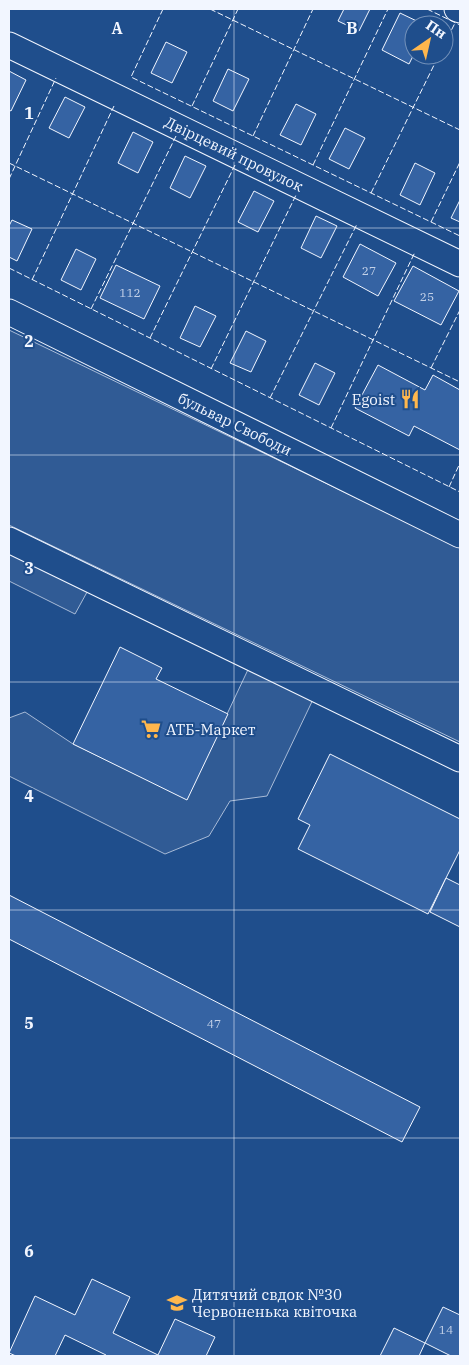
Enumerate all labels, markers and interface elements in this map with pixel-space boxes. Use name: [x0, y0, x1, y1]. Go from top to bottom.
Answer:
north arrow: [404, 15, 454, 65]
text: Пн: [423, 16, 450, 43]
text: A: [111, 18, 123, 38]
text: B: [346, 18, 358, 38]
text: 1: [24, 103, 34, 123]
street label: Двірцевий провулок: [162, 112, 307, 196]
house number: 27: [362, 263, 376, 278]
house number: 112: [119, 285, 141, 300]
house number: 25: [420, 289, 434, 304]
text: 2: [24, 331, 34, 351]
street label: бульвар Свободи: [175, 388, 295, 460]
restaurant icon: Egoist: [399, 388, 421, 410]
place label: Egoist: [352, 390, 395, 409]
text: 3: [24, 558, 34, 578]
supermarket icon: АТБ-Маркет: [140, 718, 162, 740]
place label: АТБ-Маркет: [166, 720, 256, 739]
text: 4: [24, 786, 34, 806]
text: 5: [24, 1013, 34, 1033]
house number: 47: [207, 1016, 221, 1031]
text: 6: [24, 1241, 34, 1261]
place label: Дитячий свдок №30 Червоненька квіточка: [192, 1285, 357, 1321]
school or university icon: Дитячий свдок №30 Червоненька квіточка: [166, 1292, 188, 1314]
house number: 14: [439, 1322, 453, 1337]

